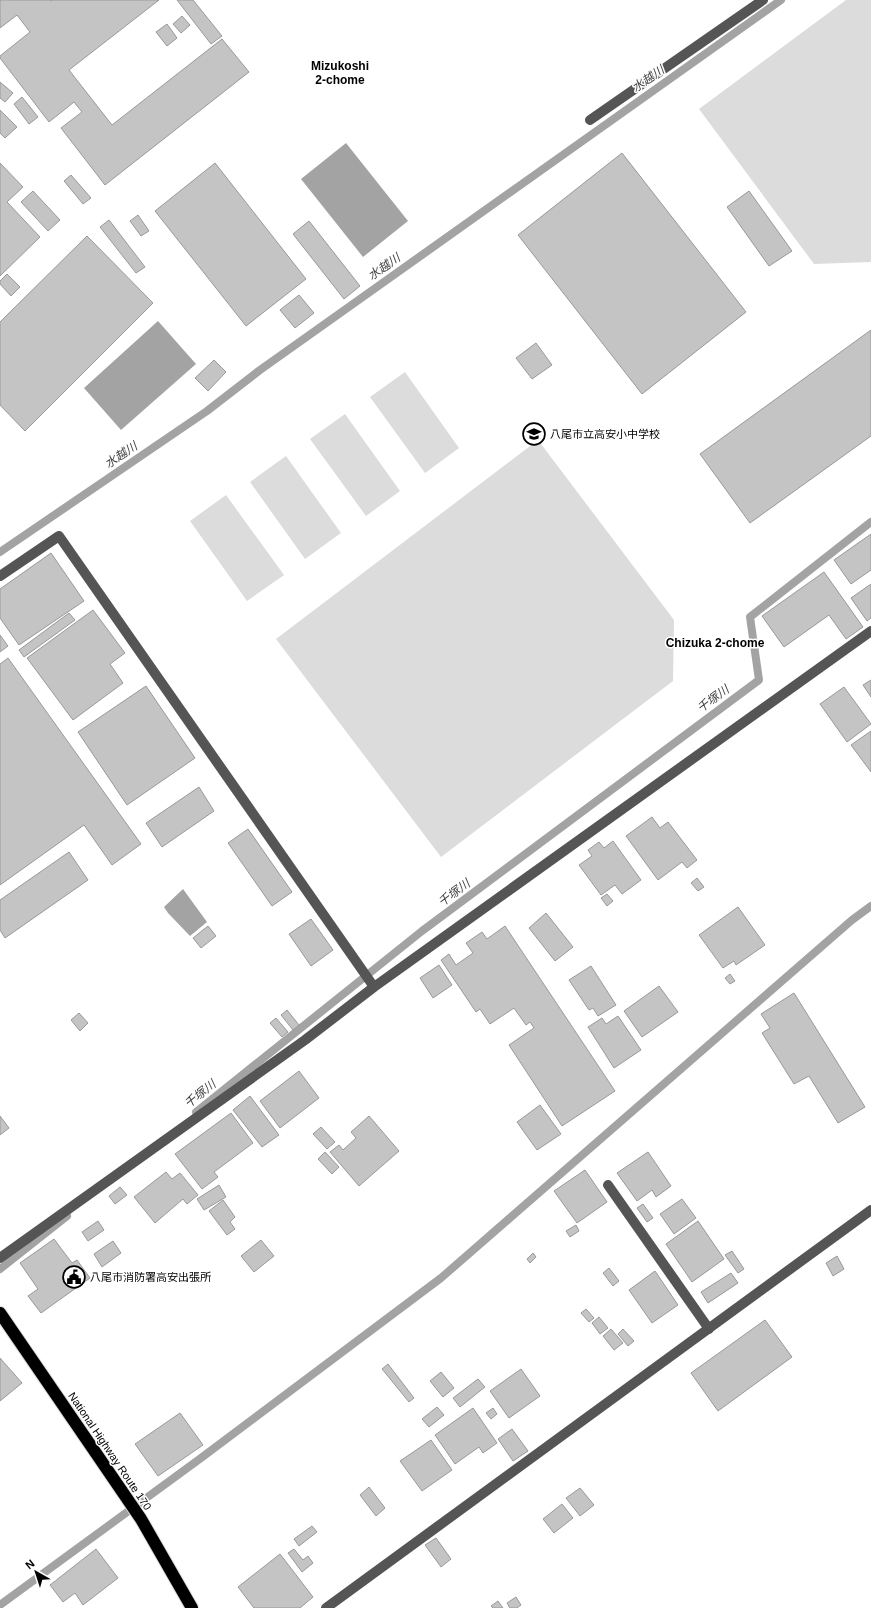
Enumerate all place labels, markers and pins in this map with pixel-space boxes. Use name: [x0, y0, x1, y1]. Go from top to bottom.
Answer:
school or university icon: 八尾市立高安小中学校: [521, 421, 547, 447]
place label: 八尾市立高安小中学校: [550, 428, 660, 440]
public building icon: 八尾市消防署高安出張所: [61, 1264, 87, 1290]
place label: 八尾市消防署高安出張所: [90, 1271, 212, 1283]

